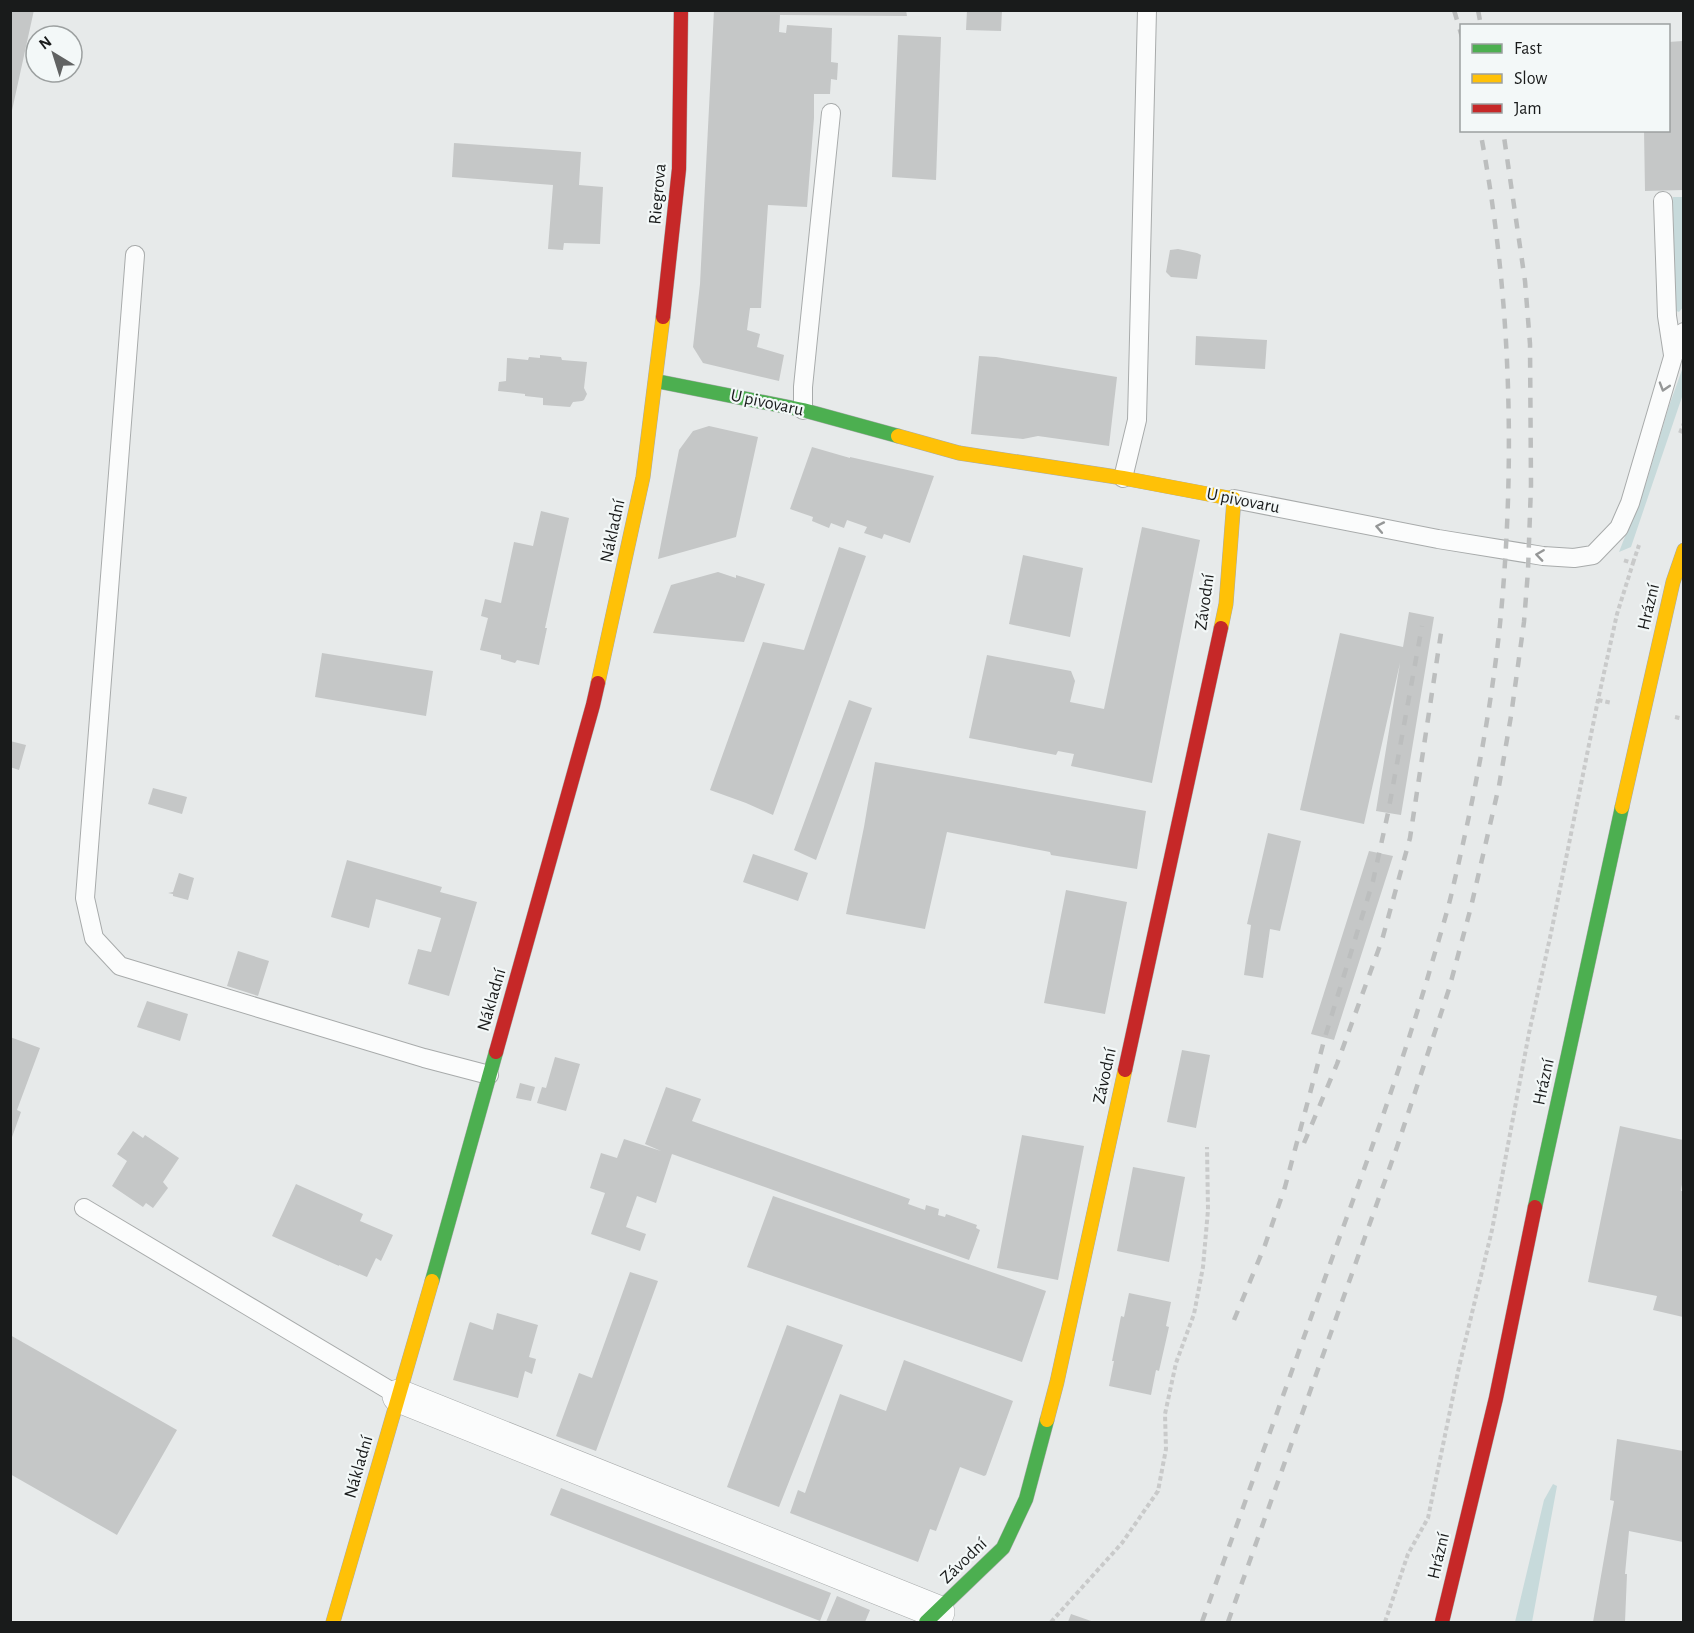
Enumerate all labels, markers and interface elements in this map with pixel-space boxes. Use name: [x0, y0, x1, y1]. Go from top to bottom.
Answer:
north arrow: [24, 24, 84, 84]
legend: [1460, 24, 1670, 132]
text: N: [36, 33, 55, 53]
text: Fast: [1514, 40, 1542, 58]
text: Slow: [1514, 70, 1547, 88]
text: Jam: [1514, 100, 1542, 118]
street label: Riegrova: [646, 163, 670, 225]
one-way arrow: [1659, 382, 1671, 392]
street label: U pivovaru: [729, 386, 805, 420]
street label: U pivovaru: [1205, 485, 1281, 517]
street label: Nákladní: [598, 497, 629, 564]
one-way arrow: [1376, 521, 1386, 534]
one-way arrow: [1535, 549, 1544, 561]
street label: Závodní: [1192, 572, 1218, 631]
street label: Hrázní: [1635, 581, 1663, 632]
street label: Nákladní: [475, 966, 510, 1033]
street label: Závodní: [1090, 1046, 1120, 1106]
street label: Hrázní: [1530, 1056, 1558, 1107]
street label: Nákladní: [342, 1433, 377, 1500]
street label: Hrázní: [1425, 1530, 1453, 1581]
street label: Závodní: [937, 1534, 991, 1587]

